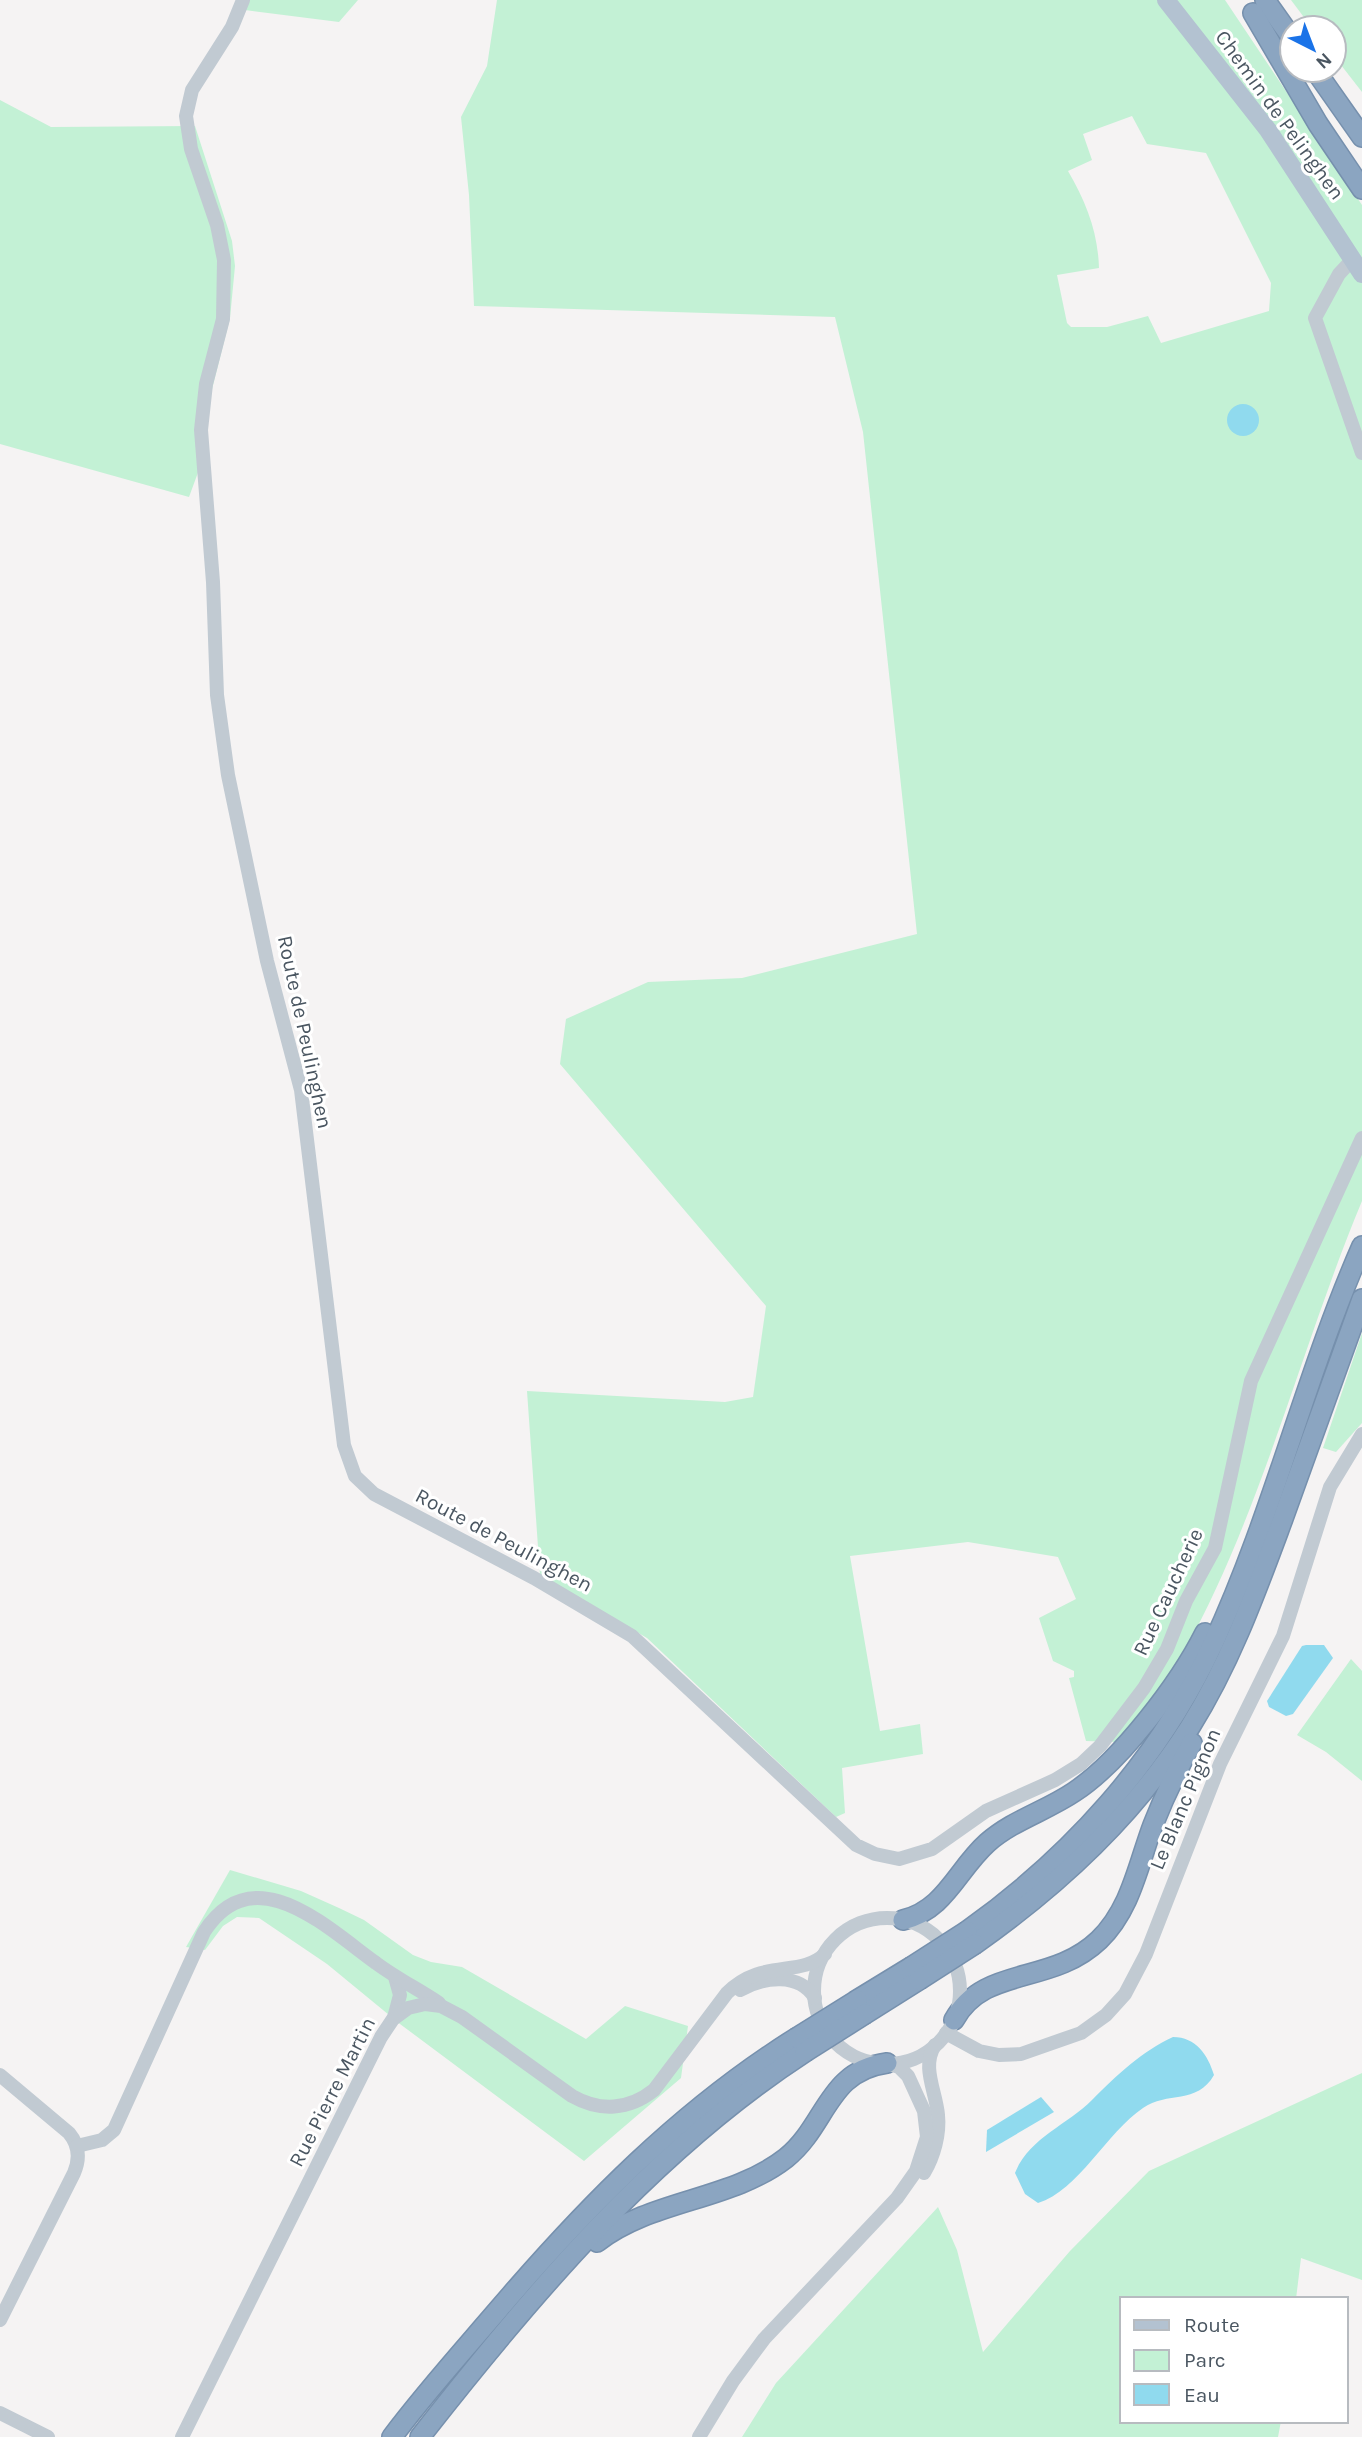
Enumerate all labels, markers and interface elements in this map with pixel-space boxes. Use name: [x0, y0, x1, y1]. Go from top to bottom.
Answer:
north arrow: [1278, 14, 1348, 84]
street label: Chemin de Pelinghen: [1211, 26, 1349, 204]
text: N: [1311, 48, 1336, 74]
street label: Route de Peulinghen: [273, 933, 337, 1131]
street label: Route de Peulinghen: [411, 1483, 597, 1597]
street label: Rue Caucherie: [1128, 1525, 1208, 1659]
street label: Le Blanc Pignon: [1144, 1725, 1226, 1873]
street label: Rue Pierre Martin: [284, 2013, 380, 2171]
legend: [1120, 2297, 1348, 2423]
text: Route: [1184, 2313, 1240, 2337]
text: Parc: [1184, 2348, 1226, 2372]
text: Eau: [1184, 2383, 1220, 2407]

